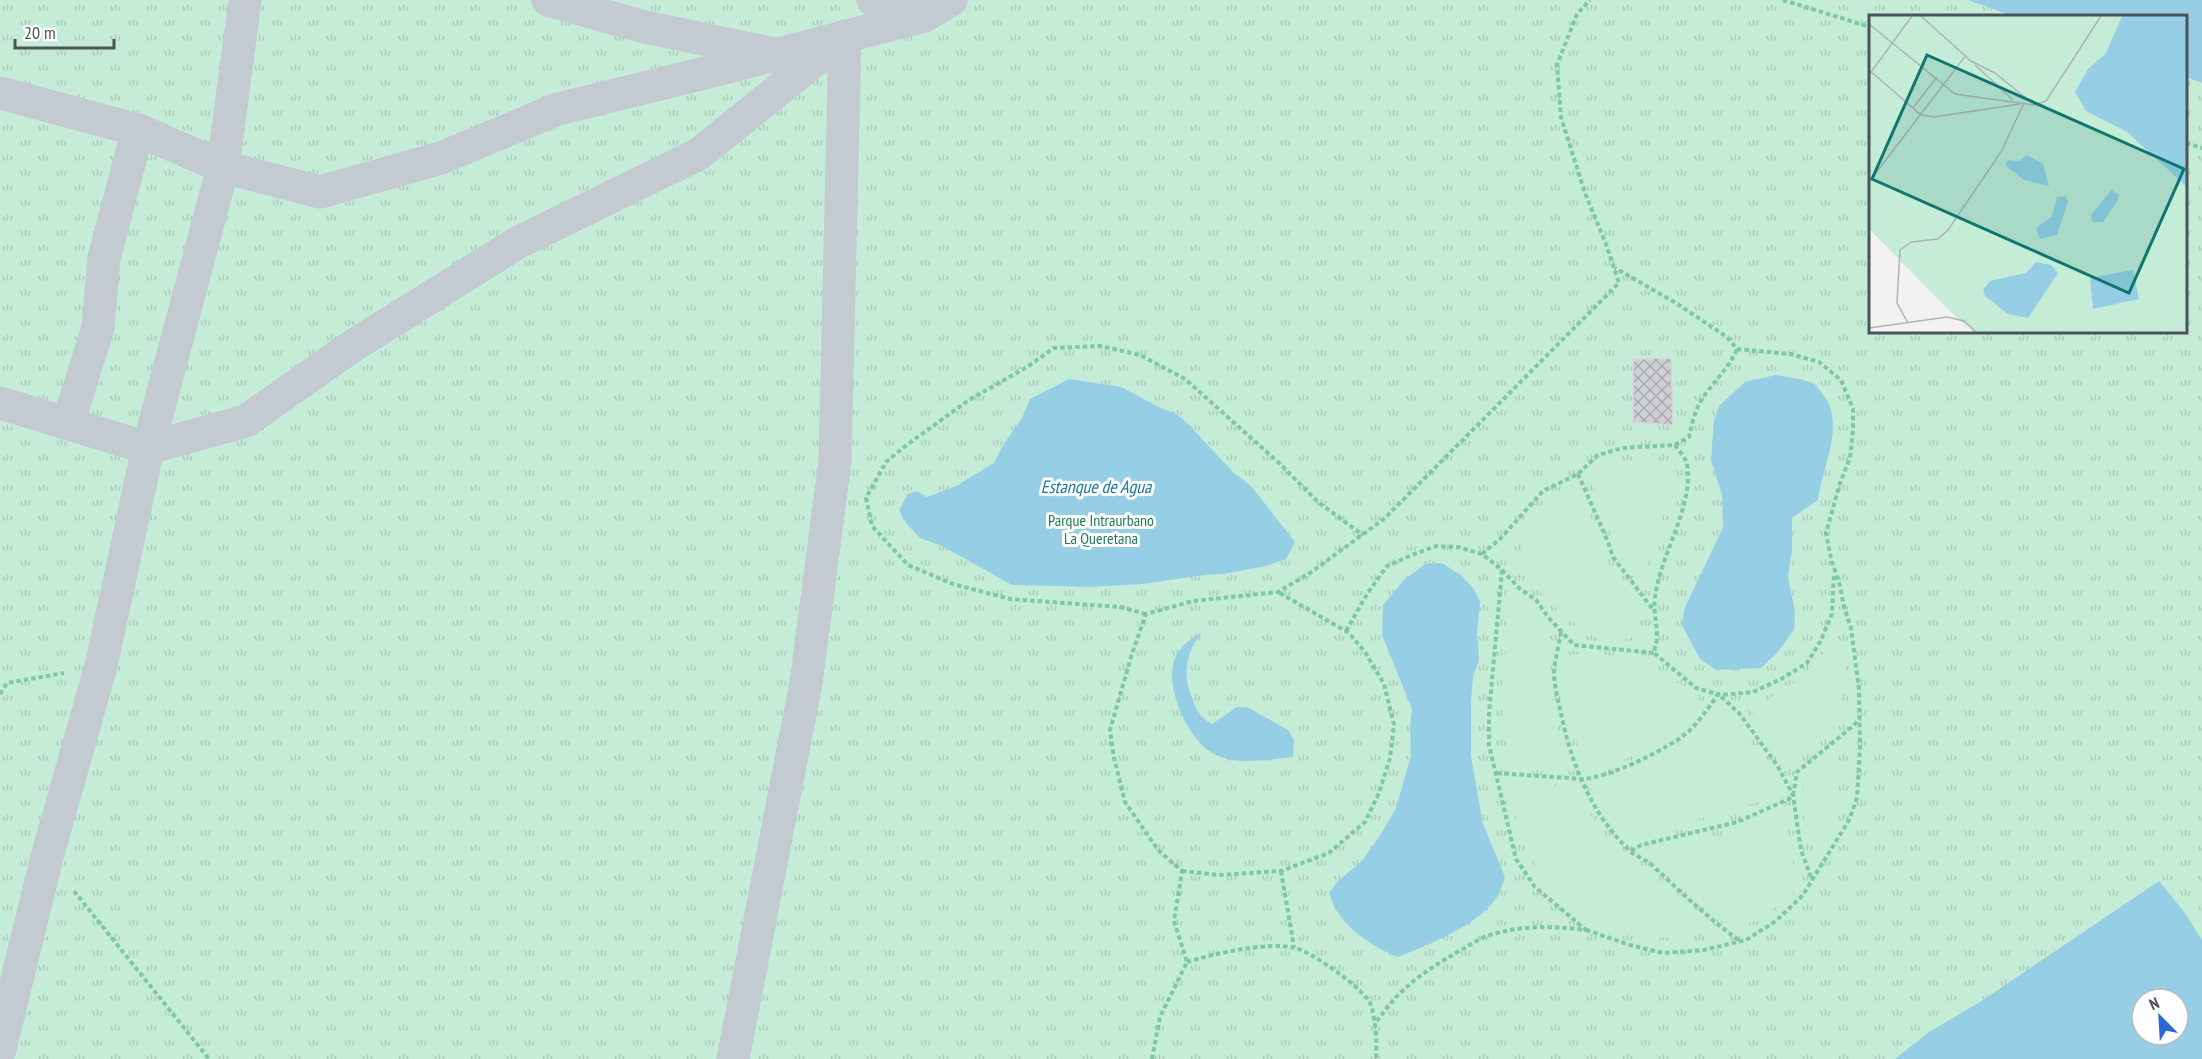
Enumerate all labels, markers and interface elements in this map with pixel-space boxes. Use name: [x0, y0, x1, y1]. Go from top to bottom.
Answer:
scale bar: [15, 12, 114, 50]
inset map: [1869, 15, 2187, 333]
text: 20 m: [24, 21, 56, 44]
water label: Estanque de Agua: [1041, 475, 1152, 498]
park label: Parque Intraurbano La Queretana: [1048, 510, 1154, 548]
north arrow: [2130, 987, 2190, 1047]
text: N: [2146, 992, 2162, 1014]

